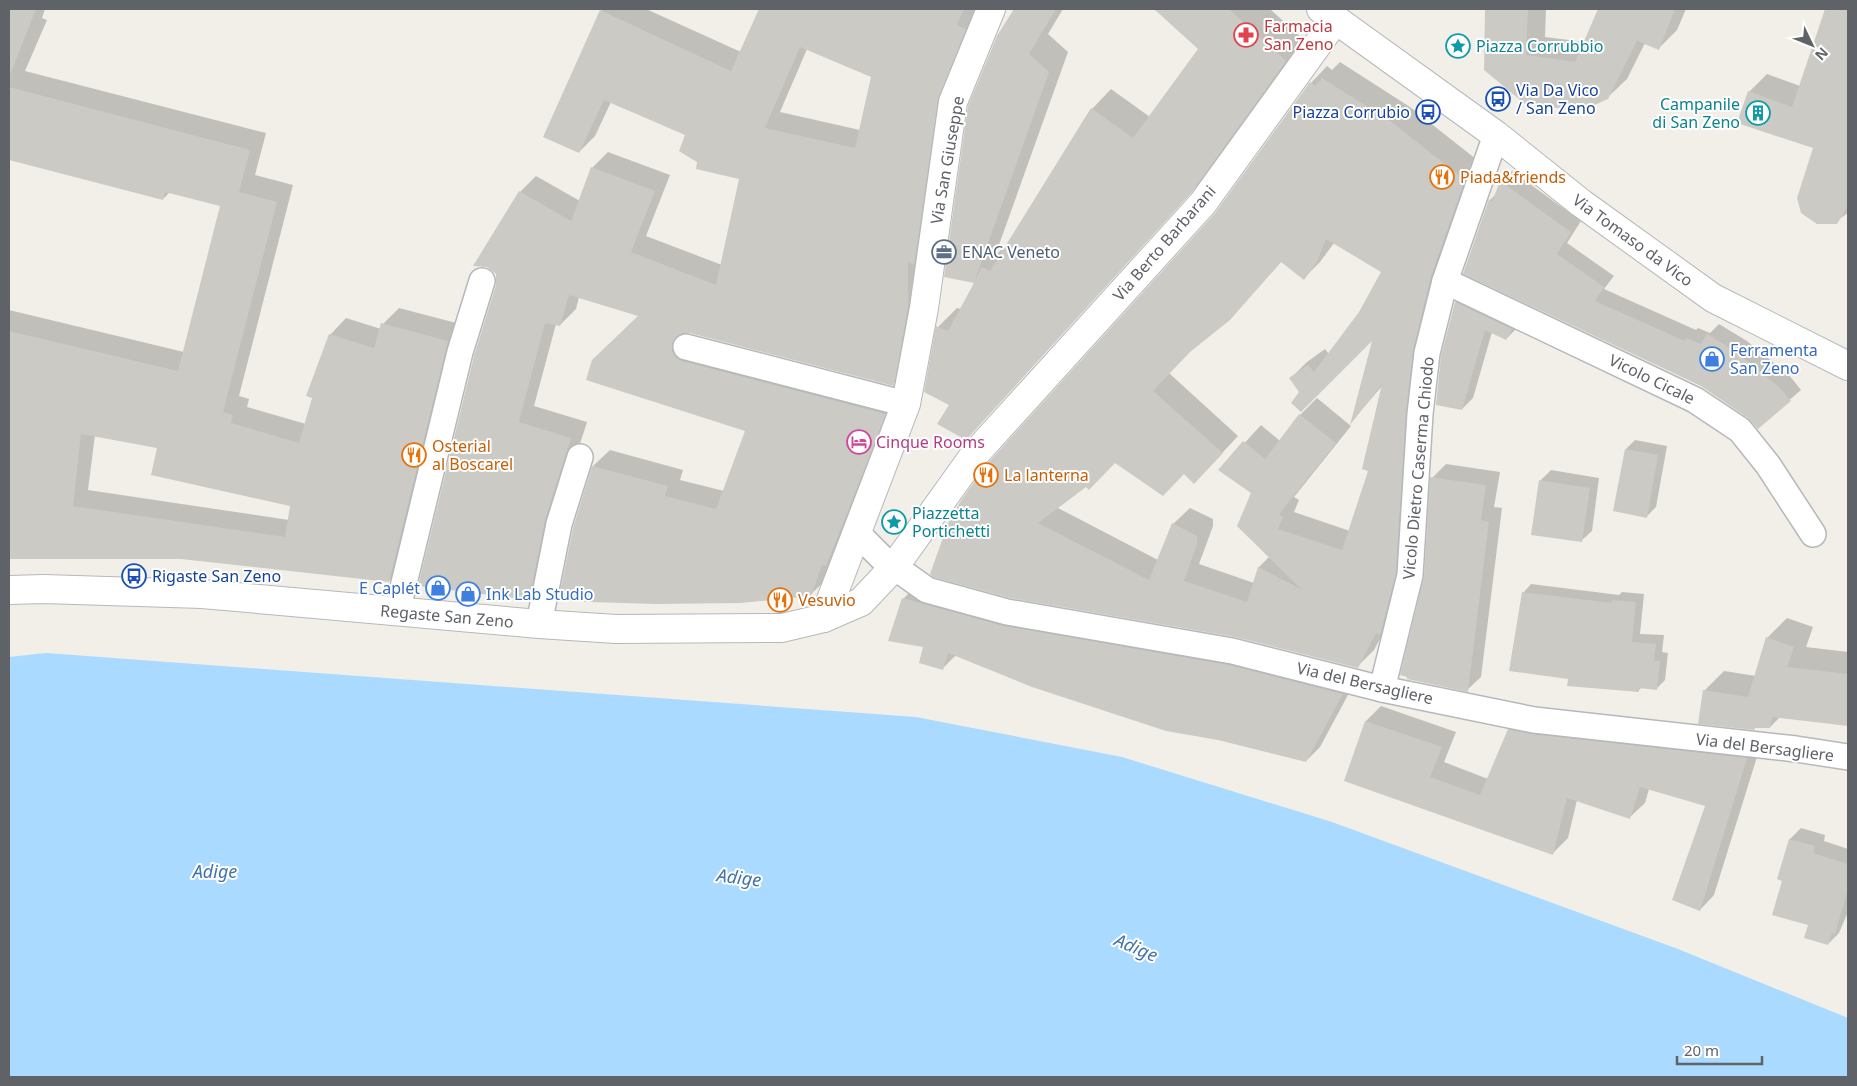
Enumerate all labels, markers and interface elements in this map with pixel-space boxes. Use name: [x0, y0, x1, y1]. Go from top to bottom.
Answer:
place label: Farmacia San Zeno: [1264, 15, 1334, 55]
north arrow: [1787, 20, 1837, 70]
pharmacy icon: Farmacia San Zeno: [1233, 22, 1259, 48]
place icon: Piazza Corrubbio: [1445, 33, 1471, 59]
place label: Piazza Corrubbio: [1476, 35, 1603, 57]
text: N: [1811, 44, 1833, 65]
place label: Via Da Vico / San Zeno: [1516, 79, 1599, 119]
bus stop icon: Via Da Vico / San Zeno: [1485, 86, 1511, 112]
place label: Campanile di San Zeno: [1652, 93, 1740, 133]
street label: Via San Giuseppe: [925, 94, 969, 226]
bus stop icon: Piazza Corrubio: [1415, 99, 1441, 125]
building icon: Campanile di San Zeno: [1745, 100, 1771, 126]
place label: Piazza Corrubio: [1292, 101, 1410, 123]
restaurant icon: Piada&friends: [1429, 164, 1455, 190]
place label: Piada&friends: [1460, 166, 1566, 188]
street label: Via Berto Barbarani: [1108, 180, 1220, 306]
street label: Via Tomaso da Vico: [1568, 189, 1698, 291]
office icon: ENAC Veneto: [931, 239, 957, 265]
place label: ENAC Veneto: [962, 241, 1060, 263]
place label: Ferramenta San Zeno: [1730, 339, 1818, 379]
shop icon: Ferramenta San Zeno: [1699, 346, 1725, 372]
street label: Vicolo Cicale: [1605, 349, 1699, 409]
street label: Vicolo Dietro Caserma Chiodo: [1397, 356, 1439, 580]
hotel icon: Cinque Rooms: [846, 429, 872, 455]
place label: Cinque Rooms: [876, 431, 985, 453]
place label: Osterial al Boscarel: [432, 435, 513, 475]
restaurant icon: Osterial al Boscarel: [401, 442, 427, 468]
restaurant icon: La lanterna: [973, 462, 999, 488]
place label: La lanterna: [1004, 464, 1089, 486]
place label: Piazzetta Portichetti: [912, 502, 990, 542]
place icon: Piazzetta Portichetti: [881, 509, 907, 535]
bus stop icon: Rigaste San Zeno: [121, 563, 147, 589]
place label: Rigaste San Zeno: [152, 565, 281, 587]
shop icon: E Caplét: [425, 575, 451, 601]
place label: E Caplét: [359, 577, 420, 599]
shop icon: Ink Lab Studio: [455, 581, 481, 607]
place label: Ink Lab Studio: [486, 583, 593, 605]
restaurant icon: Vesuvio: [767, 587, 793, 613]
place label: Vesuvio: [798, 589, 856, 611]
street label: Regaste San Zeno: [379, 599, 515, 633]
street label: Via del Bersagliere: [1295, 657, 1435, 709]
street label: Via del Bersagliere: [1695, 728, 1835, 766]
water label: Adige: [191, 859, 237, 883]
water label: Adige: [714, 862, 763, 892]
water label: Adige: [1109, 927, 1162, 967]
scale bar: [1677, 1034, 1762, 1066]
text: 20 m: [1684, 1040, 1719, 1060]

